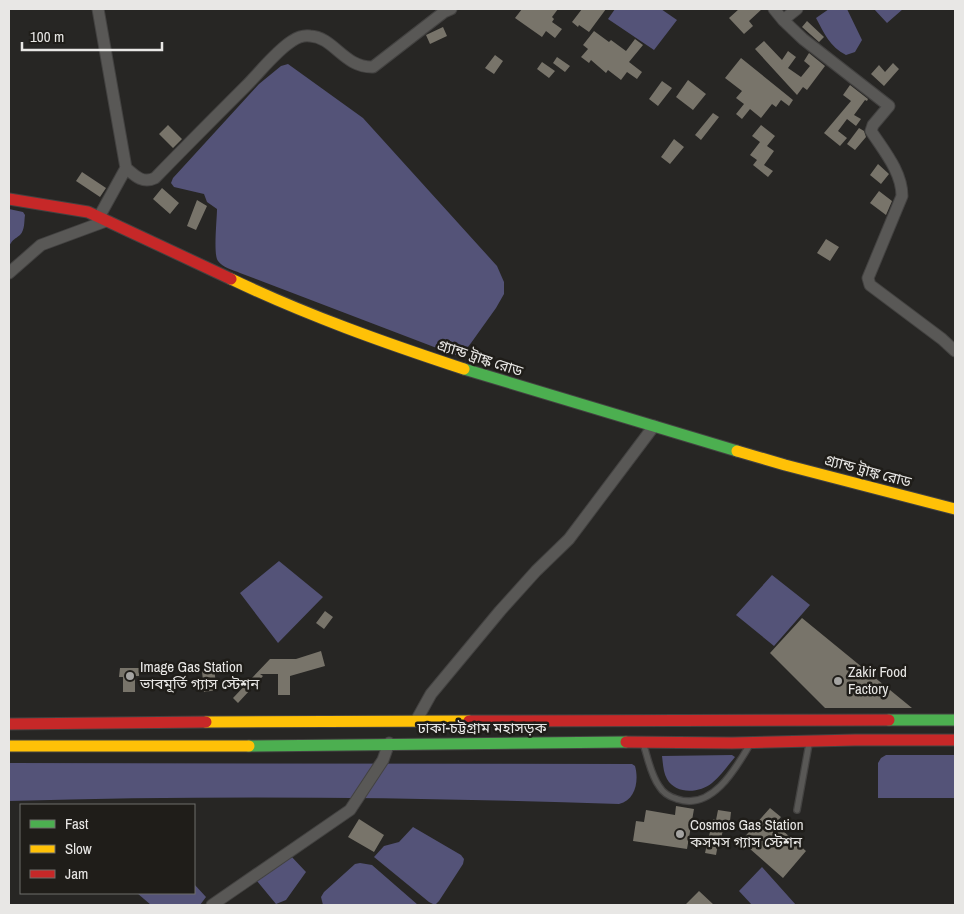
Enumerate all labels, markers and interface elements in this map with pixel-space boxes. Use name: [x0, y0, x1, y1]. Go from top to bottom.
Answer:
scale bar: [22, 20, 162, 52]
text: 100 m: [30, 26, 64, 47]
street label: গ্র্যান্ড ট্রাঙ্ক রোড: [435, 334, 526, 381]
street label: গ্র্যান্ড ট্রাঙ্ক রোড: [822, 449, 914, 492]
place label: Image Gas Station ভাবমূর্তি গ্যাস স্টেশন: [139, 656, 260, 694]
place label: Zakir Food Factory: [848, 661, 907, 699]
marker: Image Gas Station ভাবমূর্তি গ্যাস স্টেশন: [124, 670, 136, 682]
marker: Zakir Food Factory: [832, 675, 844, 687]
street label: ঢাকা-চট্টগ্রাম মহাসড়ক: [416, 717, 547, 738]
legend: [20, 804, 195, 894]
text: Fast: [65, 813, 89, 834]
place label: Cosmos Gas Station কসমস গ্যাস স্টেশন: [689, 814, 804, 852]
marker: Cosmos Gas Station কসমস গ্যাস স্টেশন: [674, 828, 686, 840]
text: Slow: [65, 838, 92, 859]
text: Jam: [65, 863, 88, 884]

